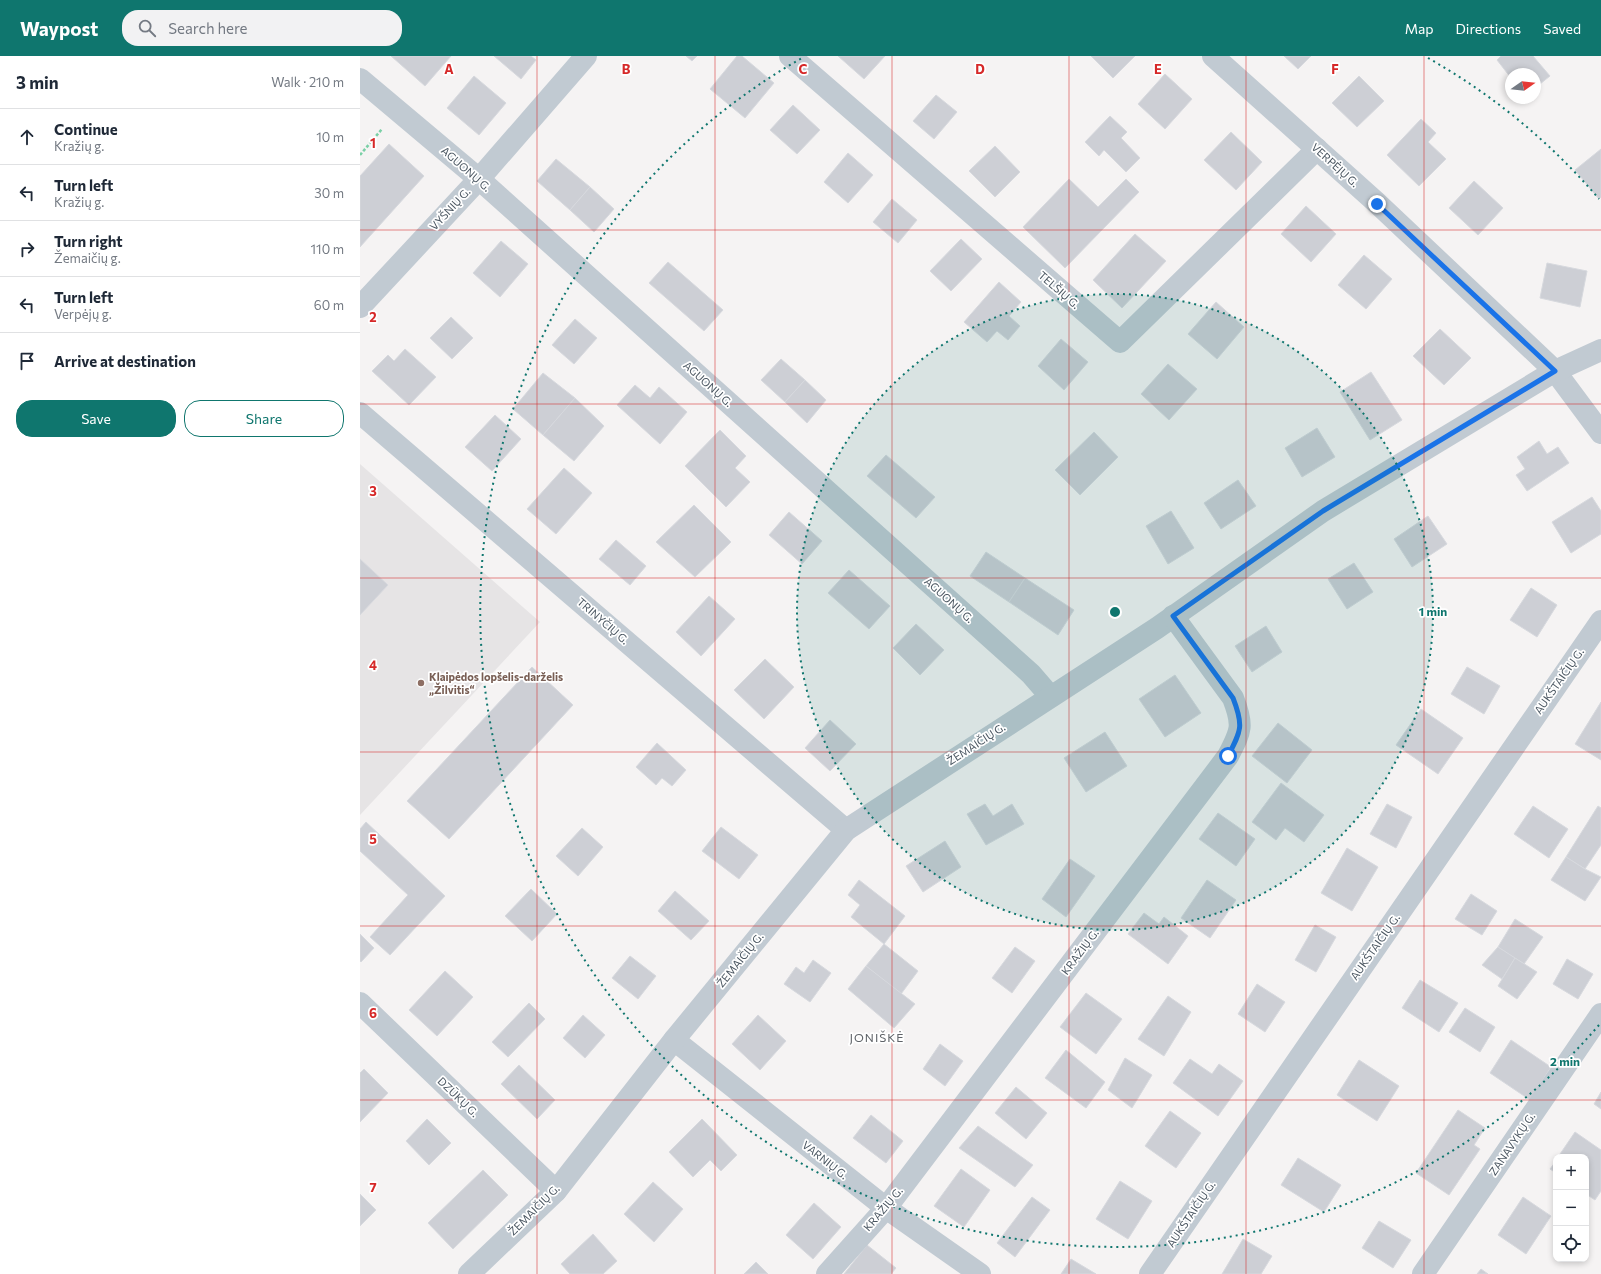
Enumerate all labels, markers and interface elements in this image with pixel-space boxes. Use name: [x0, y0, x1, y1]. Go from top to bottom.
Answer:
search box: [122, 10, 402, 46]
text: Waypost: [20, 17, 98, 40]
icon: search: [136, 17, 158, 39]
text: Search here: [168, 19, 248, 37]
text: Map: [1405, 20, 1434, 37]
text: Directions: [1456, 20, 1521, 37]
text: Saved: [1543, 20, 1581, 37]
text: A: [444, 61, 454, 77]
text: B: [622, 61, 631, 77]
text: C: [799, 61, 808, 77]
text: D: [975, 61, 985, 77]
text: E: [1154, 61, 1162, 77]
text: F: [1331, 61, 1339, 77]
north arrow: [1505, 68, 1541, 104]
text: 3 min: [16, 72, 59, 93]
text: Walk · 210 m: [271, 74, 344, 90]
text: Continue: [54, 120, 118, 138]
icon: ahead: [16, 126, 38, 148]
text: 10 m: [316, 129, 344, 145]
text: 1: [370, 135, 376, 151]
text: Kražių g.: [54, 138, 104, 154]
street label: VERPĖJŲ G.: [1308, 139, 1363, 190]
street label: AGUONŲ G.: [439, 144, 494, 194]
text: Turn left: [54, 176, 113, 194]
icon: left: [16, 182, 38, 204]
street label: VYŠNIŲ G.: [426, 184, 473, 233]
text: 30 m: [314, 185, 344, 201]
text: Kražių g.: [54, 194, 104, 210]
route end: [1368, 195, 1386, 213]
text: Turn right: [54, 232, 123, 250]
icon: right: [16, 238, 38, 260]
text: 110 m: [311, 241, 344, 257]
text: Žemaičių g.: [54, 250, 121, 266]
street label: TELŠIŲ G.: [1036, 267, 1083, 311]
text: Turn left: [54, 288, 113, 306]
icon: left: [16, 294, 38, 316]
text: 60 m: [314, 297, 344, 313]
text: Verpėjų g.: [54, 306, 112, 322]
text: 2: [369, 309, 377, 325]
icon: arrive: [16, 350, 38, 372]
text: Arrive at destination: [54, 352, 196, 370]
street label: AGUONŲ G.: [681, 358, 736, 409]
button: Save: [16, 400, 176, 437]
button: Share: [184, 400, 344, 437]
text: 3: [369, 483, 377, 499]
street label: AGUONŲ G.: [922, 574, 977, 625]
street label: TRINYČIŲ G.: [575, 594, 633, 647]
text: 1 min: [1419, 604, 1447, 618]
centre of rings: [1108, 605, 1122, 619]
street label: AUKŠTAIČIŲ G.: [1530, 644, 1586, 716]
text: 4: [369, 657, 377, 673]
place label: Klaipėdos lopšelis-darželis „Žilvitis“: [429, 670, 563, 696]
marker: Klaipėdos lopšelis-darželis „Žilvitis“: [416, 678, 426, 688]
street label: ŽEMAIČIŲ G.: [944, 719, 1007, 767]
route start: [1219, 747, 1237, 765]
text: 5: [369, 831, 377, 847]
street label: AUKŠTAIČIŲ G.: [1346, 910, 1402, 982]
street label: KRAŽIŲ G.: [1057, 925, 1101, 977]
street label: ŽEMAIČIŲ G.: [713, 929, 766, 990]
text: 6: [369, 1005, 377, 1021]
district label: JONIŠKĖ: [850, 1030, 904, 1045]
text: 2 min: [1550, 1054, 1580, 1068]
street label: DZŪKŲ G.: [435, 1074, 482, 1119]
street label: ZANAVYKŲ G.: [1486, 1110, 1538, 1178]
street label: VARNIŲ G.: [800, 1138, 851, 1182]
map controls: [1553, 1154, 1589, 1262]
button: +: [1553, 1154, 1589, 1190]
street label: AUKŠTAIČIŲ G.: [1163, 1177, 1218, 1249]
text: 7: [369, 1179, 377, 1195]
street label: ŽEMAIČIŲ G.: [505, 1181, 562, 1238]
street label: KRAŽIŲ G.: [860, 1183, 905, 1233]
button: −: [1553, 1190, 1589, 1226]
button: locate: [1553, 1226, 1589, 1262]

